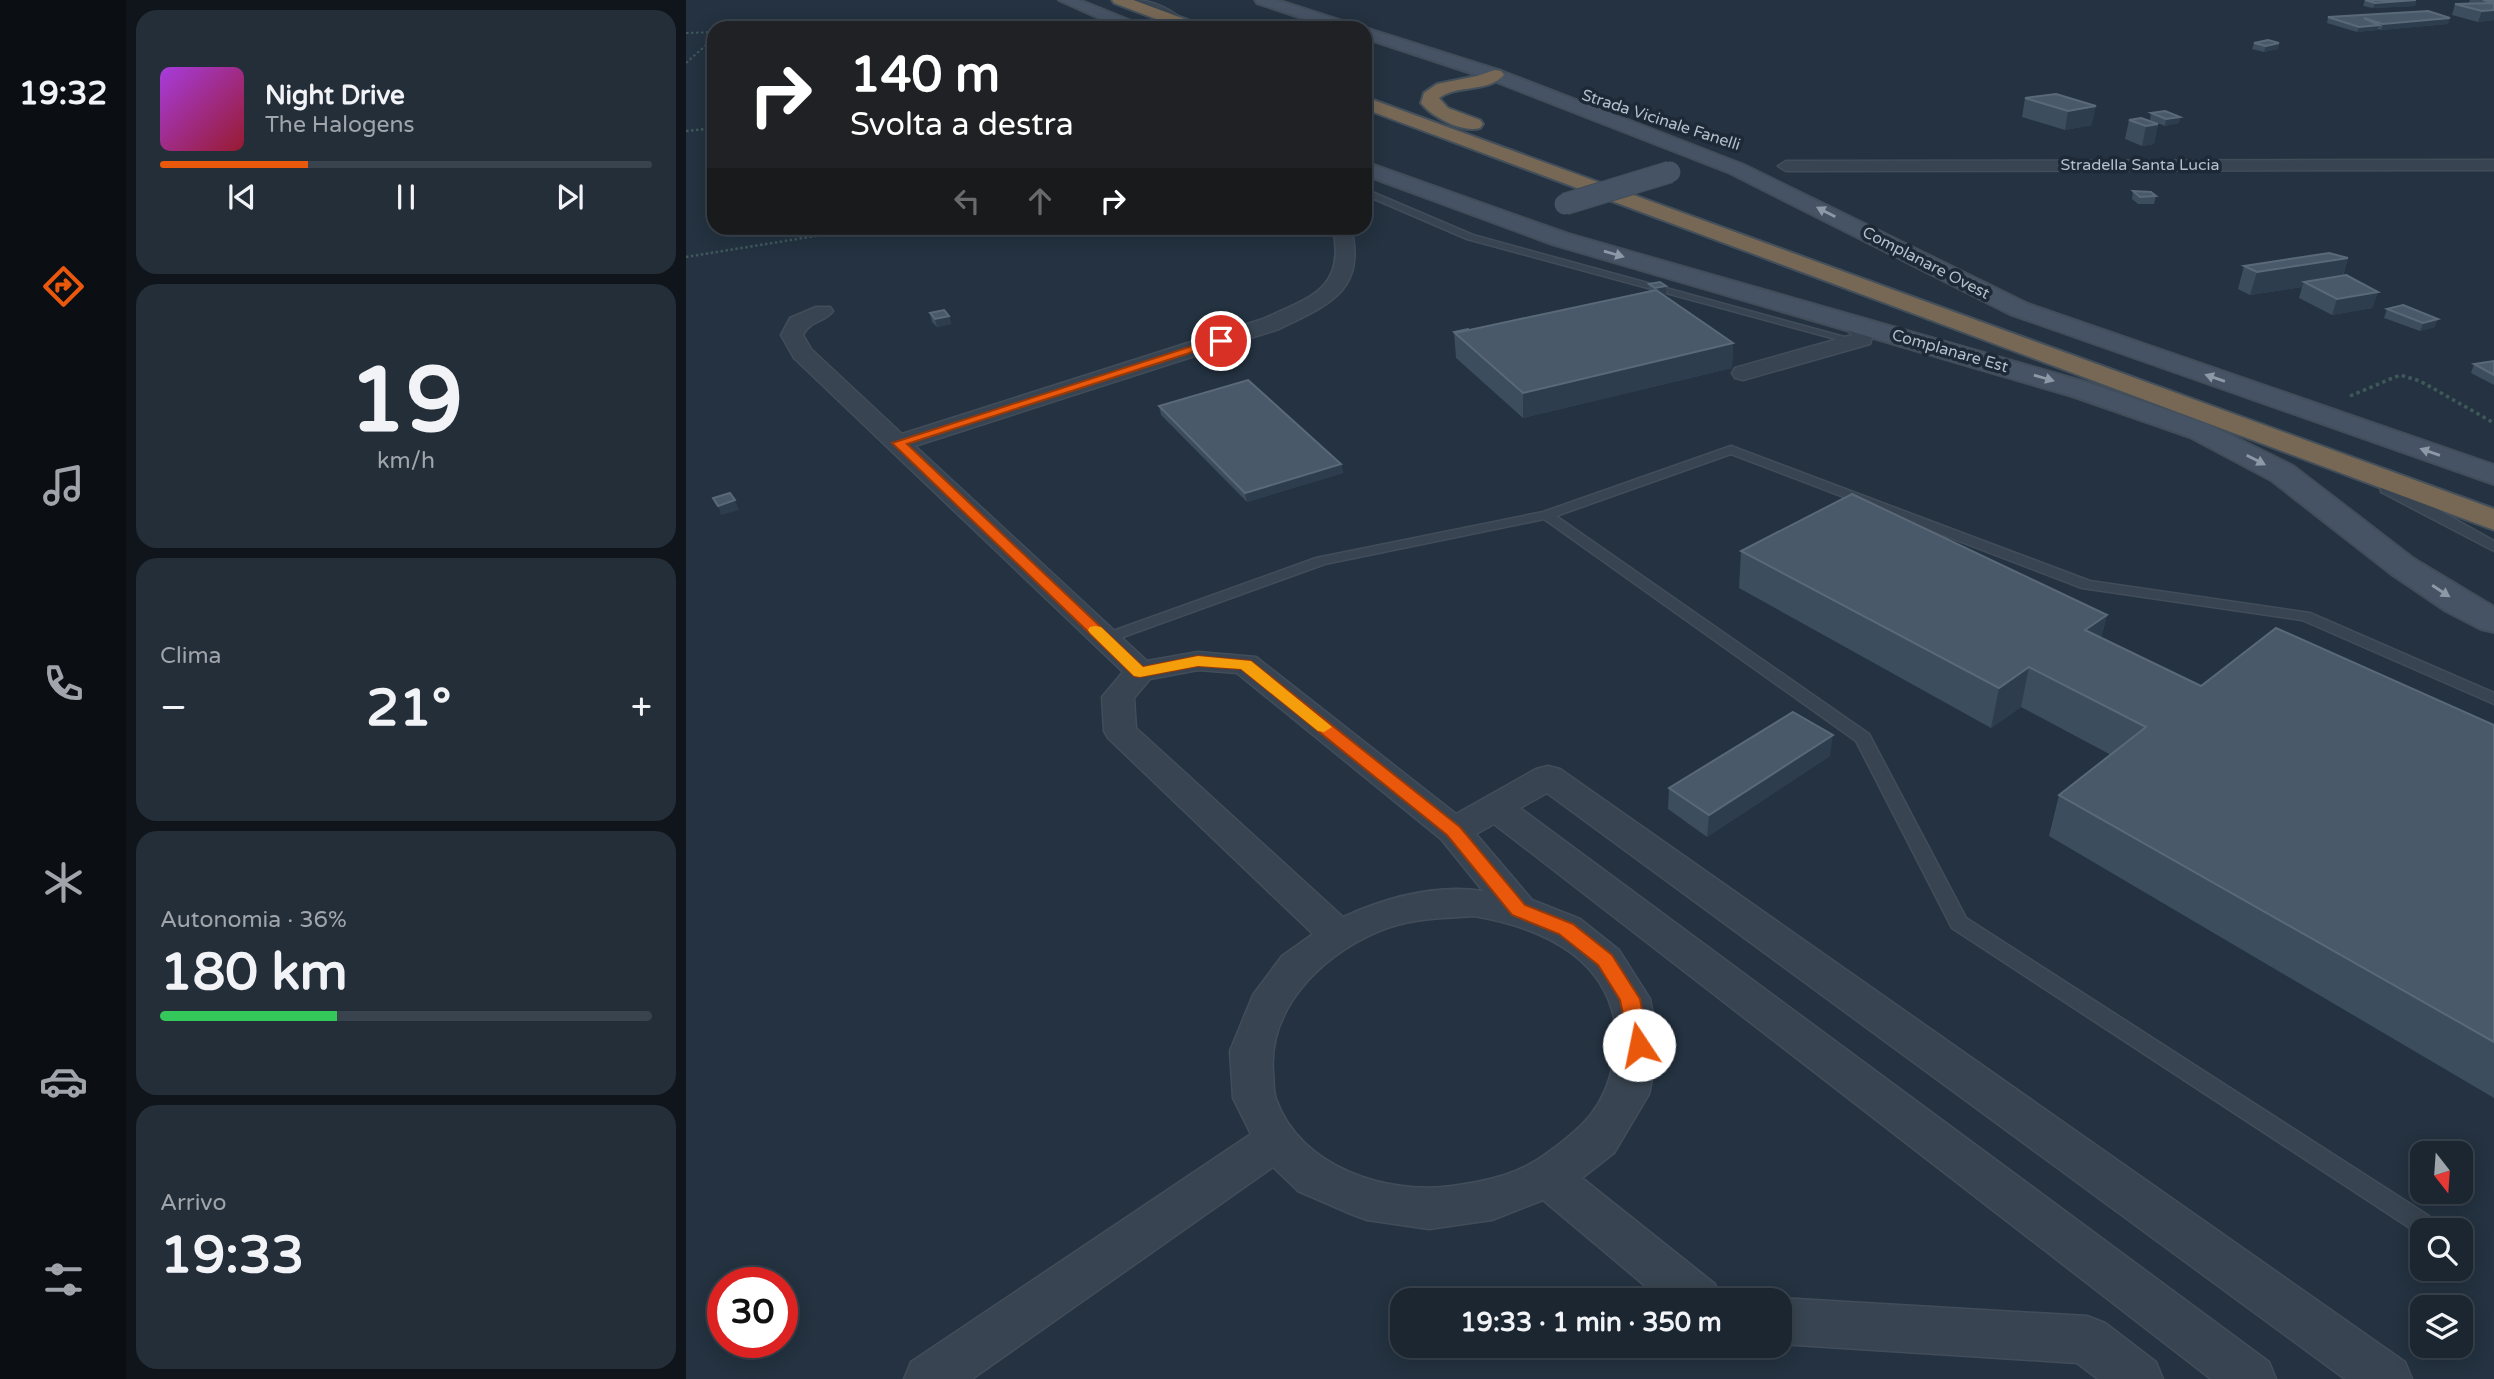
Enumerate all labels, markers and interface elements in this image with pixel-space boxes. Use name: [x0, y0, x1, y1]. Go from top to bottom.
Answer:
text: 140 m: [850, 46, 1000, 105]
icon: right: [735, 49, 826, 140]
text: 19:32: [19, 75, 107, 113]
text: Night Drive: [265, 80, 405, 111]
street label: Strada Vicinale Fanelli: [1579, 85, 1743, 155]
text: Svolta a destra: [850, 106, 1074, 144]
text: The Halogens: [265, 111, 414, 139]
street label: Stradella Santa Lucia: [2060, 155, 2220, 175]
icon: previous: [223, 178, 261, 216]
icon: pause: [387, 178, 425, 216]
icon: next: [551, 178, 589, 216]
icon: left: [948, 182, 986, 220]
icon: ahead: [1021, 182, 1059, 220]
icon: right: [1094, 182, 1132, 220]
one-way arrow: [1816, 207, 1836, 218]
street label: Complanare Ovest: [1859, 222, 1993, 304]
one-way arrow: [1603, 249, 1625, 260]
icon: directions: [39, 262, 88, 311]
pin: [1191, 311, 1251, 371]
icon: arrive: [1202, 322, 1240, 360]
street label: Complanare Est: [1890, 325, 2010, 377]
text: 19: [349, 346, 463, 456]
one-way arrow: [2204, 372, 2225, 383]
one-way arrow: [2034, 374, 2055, 384]
text: km/h: [377, 447, 435, 475]
one-way arrow: [2419, 447, 2440, 458]
one-way arrow: [2246, 454, 2266, 465]
icon: music: [39, 461, 88, 510]
one-way arrow: [2431, 585, 2451, 598]
text: Clima: [160, 642, 221, 670]
icon: phone: [39, 659, 88, 708]
text: 21°: [366, 677, 451, 740]
text: −: [160, 685, 187, 731]
text: +: [631, 685, 652, 731]
icon: climate: [39, 858, 88, 907]
text: Autonomia · 36%: [160, 906, 347, 934]
text: 180 km: [160, 941, 348, 1004]
position arrow: [1602, 1008, 1676, 1082]
icon: car: [39, 1057, 88, 1106]
north arrow: [2410, 1141, 2473, 1204]
map controls: [2410, 1141, 2473, 1358]
text: Arrivo: [160, 1189, 226, 1217]
button: search: [2410, 1218, 2473, 1281]
text: 19:33: [160, 1224, 304, 1287]
icon: filters: [39, 1255, 88, 1304]
speed limit sign: 30: [707, 1267, 798, 1358]
button: layers: [2410, 1295, 2473, 1358]
text: 19:33 · 1 min · 350 m: [1460, 1307, 1722, 1338]

